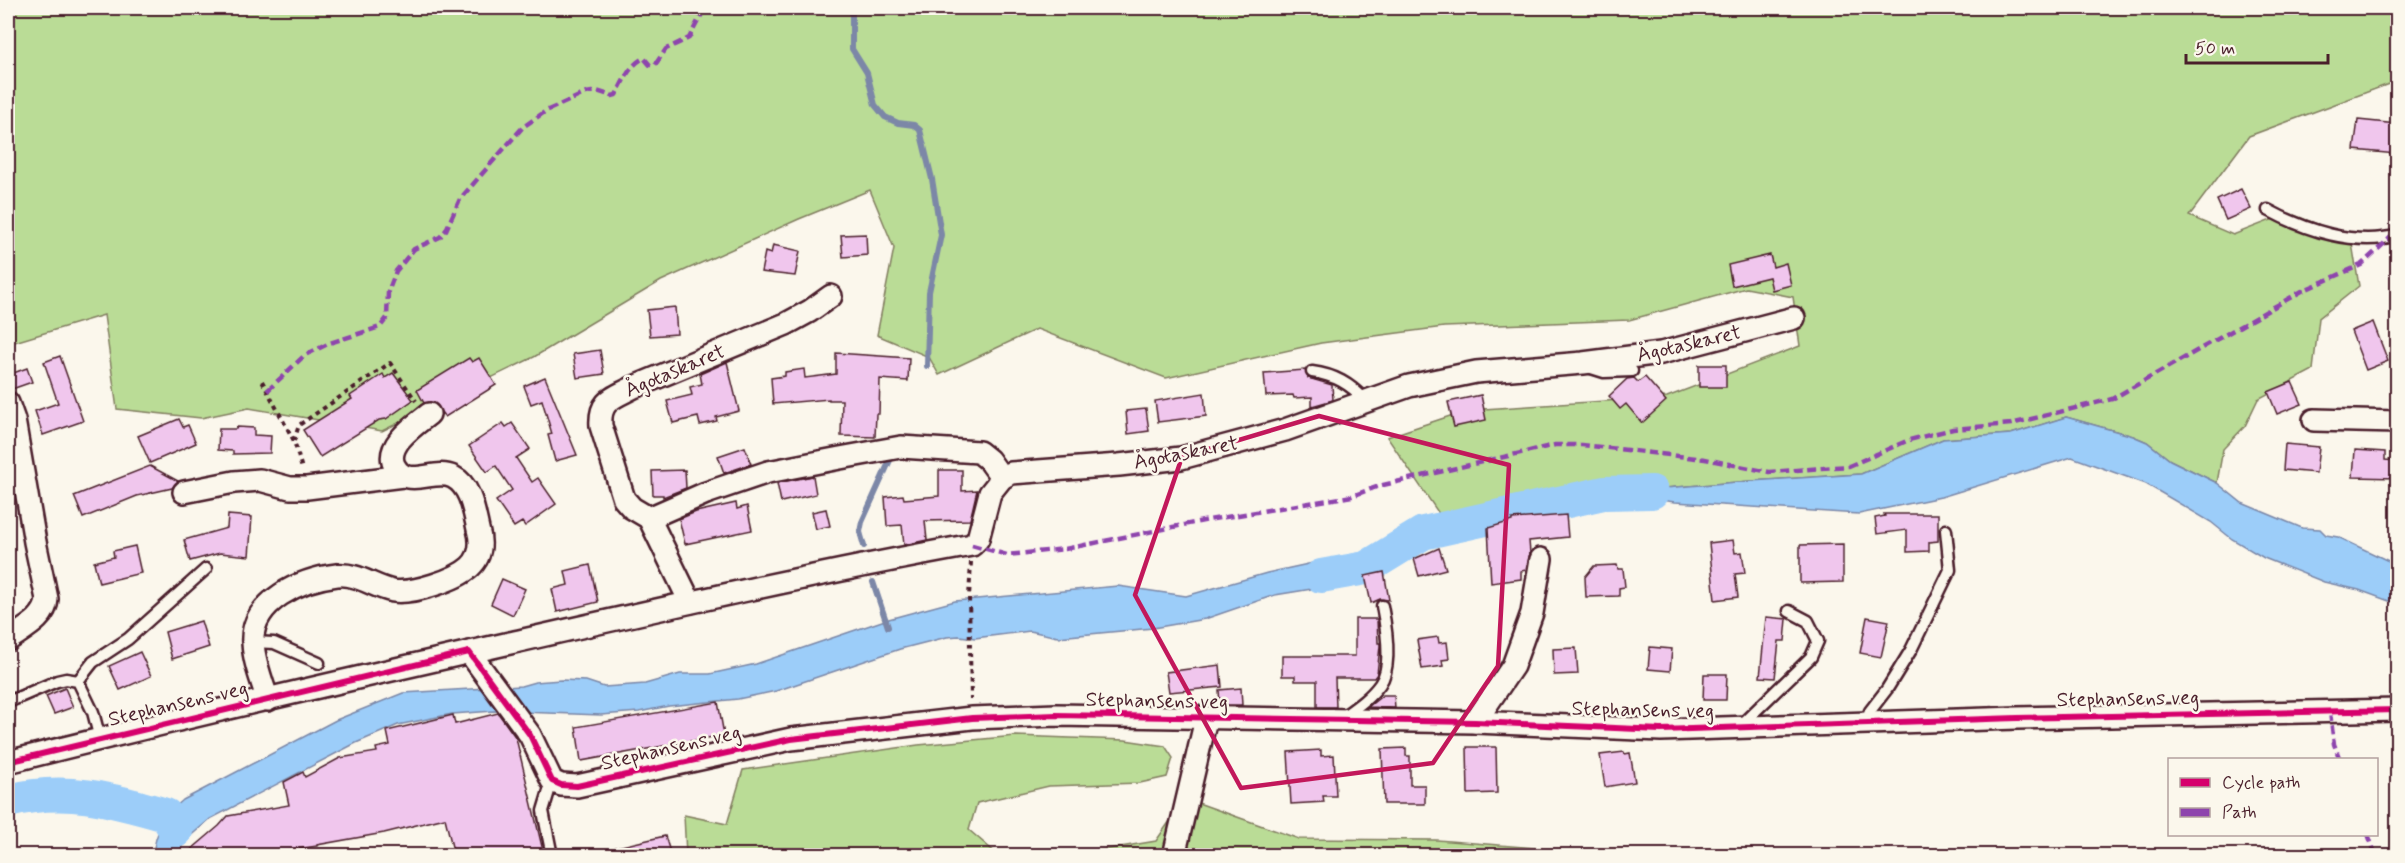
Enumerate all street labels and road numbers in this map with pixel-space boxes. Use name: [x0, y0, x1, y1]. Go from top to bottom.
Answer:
street label: Ågotaskaret: [1634, 318, 1744, 370]
street label: Ågotaskaret: [621, 337, 729, 405]
street label: Ågotaskaret: [1131, 429, 1241, 477]
street label: Stephansens veg: [105, 674, 251, 734]
street label: Stephansens veg: [2056, 684, 2200, 714]
street label: Stephansens veg: [1085, 686, 1229, 716]
street label: Stephansens veg: [1571, 695, 1715, 725]
street label: Stephansens veg: [598, 718, 744, 778]

